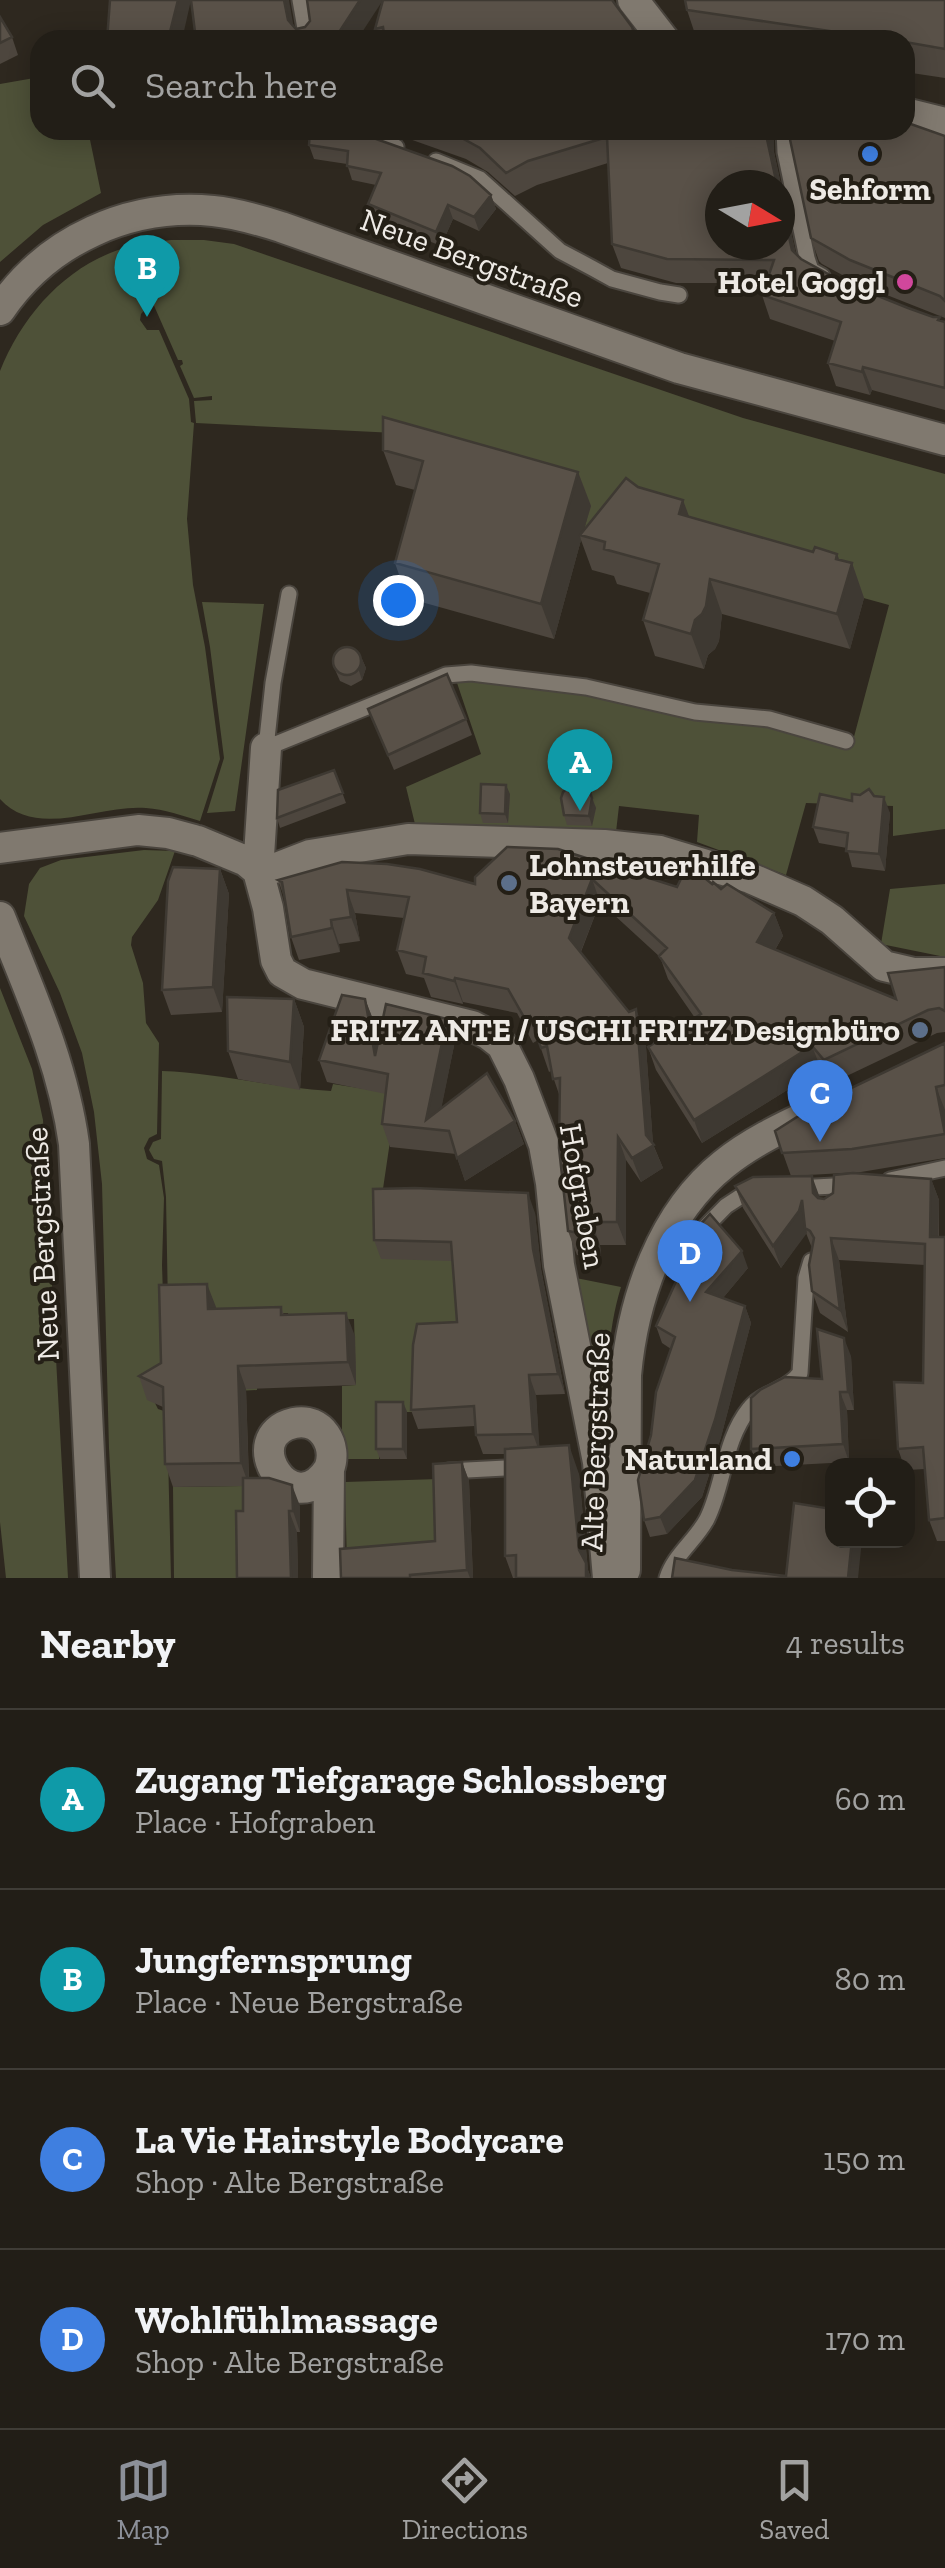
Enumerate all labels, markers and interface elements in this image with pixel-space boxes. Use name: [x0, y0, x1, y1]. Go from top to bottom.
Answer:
search box: [30, 30, 915, 140]
icon: search: [65, 58, 120, 113]
text: Search here: [145, 62, 337, 108]
marker: Sehform: [859, 143, 881, 165]
north arrow: [705, 170, 795, 260]
place label: Sehform: [809, 170, 931, 208]
street label: Neue Bergstraße: [355, 200, 589, 316]
pin: B: [114, 234, 180, 317]
place label: Hotel Goggl: [717, 263, 885, 301]
marker: Hotel Goggl: [894, 271, 916, 293]
your location: [373, 575, 424, 626]
pin: A: [548, 728, 612, 811]
place label: Lohnsteuerhilfe Bayern: [529, 846, 756, 921]
marker: Lohnsteuerhilfe Bayern: [498, 872, 520, 894]
place label: FRITZ ANTE / USCHI FRITZ Designbüro: [330, 1011, 900, 1049]
marker: FRITZ ANTE / USCHI FRITZ Designbüro: [909, 1019, 931, 1041]
pin: C: [788, 1060, 852, 1142]
street label: Hofgraben: [552, 1120, 615, 1272]
street label: Neue Bergstraße: [17, 1126, 67, 1362]
pin: D: [658, 1220, 722, 1302]
street label: Alte Bergstraße: [572, 1332, 618, 1552]
place label: Naturland: [624, 1440, 772, 1478]
marker: Naturland: [781, 1448, 803, 1470]
map controls: [825, 1458, 915, 1548]
button: locate: [825, 1458, 915, 1548]
text: Nearby: [40, 1618, 176, 1669]
text: 4 results: [786, 1624, 905, 1662]
text: Zugang Tiefgarage Schlossberg: [135, 1757, 667, 1803]
text: A: [62, 1780, 83, 1818]
text: 60 m: [835, 1780, 905, 1818]
text: Place · Hofgraben: [135, 1803, 375, 1841]
text: Jungfernsprung: [135, 1937, 412, 1983]
text: B: [63, 1960, 82, 1998]
text: 80 m: [834, 1960, 905, 1998]
text: Place · Neue Bergstraße: [135, 1983, 463, 2021]
text: La Vie Hairstyle Bodycare: [135, 2117, 564, 2163]
text: C: [62, 2140, 83, 2178]
text: 150 m: [823, 2140, 905, 2178]
text: Shop · Alte Bergstraße: [135, 2163, 444, 2201]
text: Wohlfühlmassage: [135, 2297, 438, 2343]
text: D: [61, 2320, 84, 2358]
text: 170 m: [825, 2320, 905, 2358]
text: Shop · Alte Bergstraße: [135, 2343, 444, 2381]
tab: Map: [116, 2453, 171, 2546]
tab: Directions: [402, 2453, 528, 2546]
tab: Saved: [759, 2453, 829, 2546]

